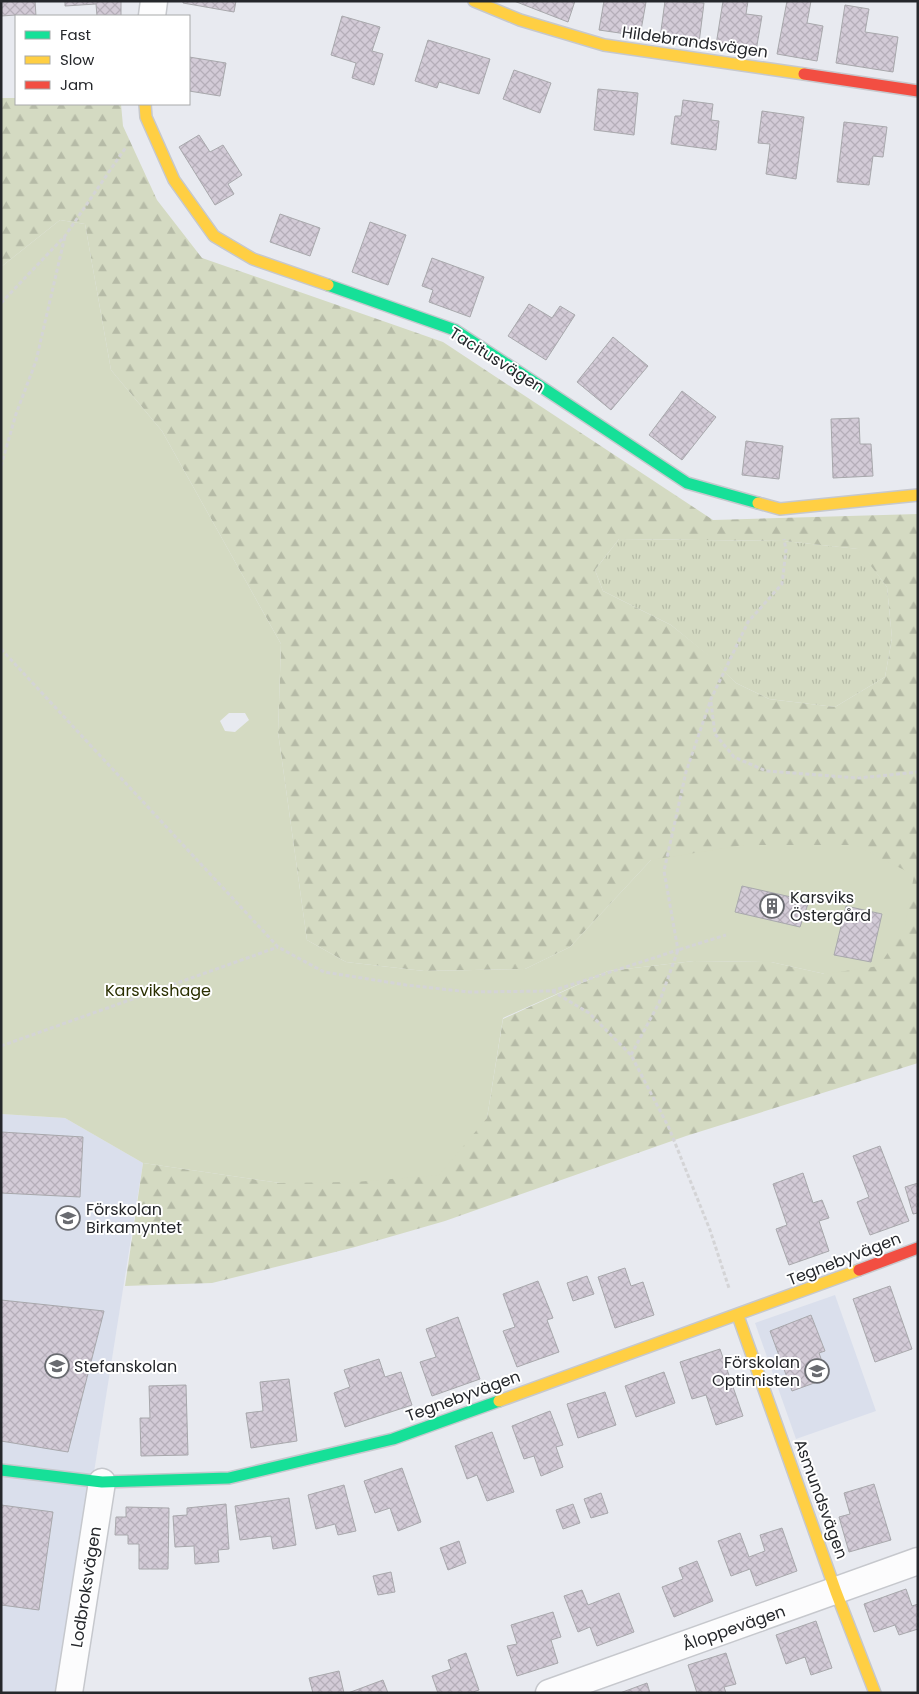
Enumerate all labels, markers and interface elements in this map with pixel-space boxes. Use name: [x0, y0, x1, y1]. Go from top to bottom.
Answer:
legend: [15, 15, 190, 105]
street label: Hildebrandsvägen: [620, 20, 770, 64]
text: Fast: [60, 24, 91, 45]
text: Slow: [60, 49, 95, 70]
text: Jam: [60, 74, 94, 95]
street label: Tacitusvägen: [445, 322, 549, 398]
place label: Karsviks Östergård: [790, 886, 871, 927]
building icon: Karsviks Östergård: [759, 893, 785, 919]
park label: Karsvikshage: [105, 979, 211, 1002]
place label: Förskolan Birkamyntet: [86, 1198, 182, 1239]
school or university icon: Förskolan Birkamyntet: [55, 1205, 81, 1231]
street label: Tegnebyvägen: [784, 1227, 904, 1291]
place label: Förskolan Optimisten: [712, 1351, 800, 1392]
school or university icon: Stefanskolan: [44, 1353, 70, 1379]
place label: Stefanskolan: [74, 1355, 177, 1378]
school or university icon: Förskolan Optimisten: [804, 1358, 830, 1384]
street label: Tegnebyvägen: [403, 1365, 523, 1427]
street label: Asmundsvägen: [789, 1436, 853, 1562]
street label: Lodbroksvägen: [65, 1525, 107, 1649]
street label: Åloppevägen: [680, 1600, 788, 1656]

